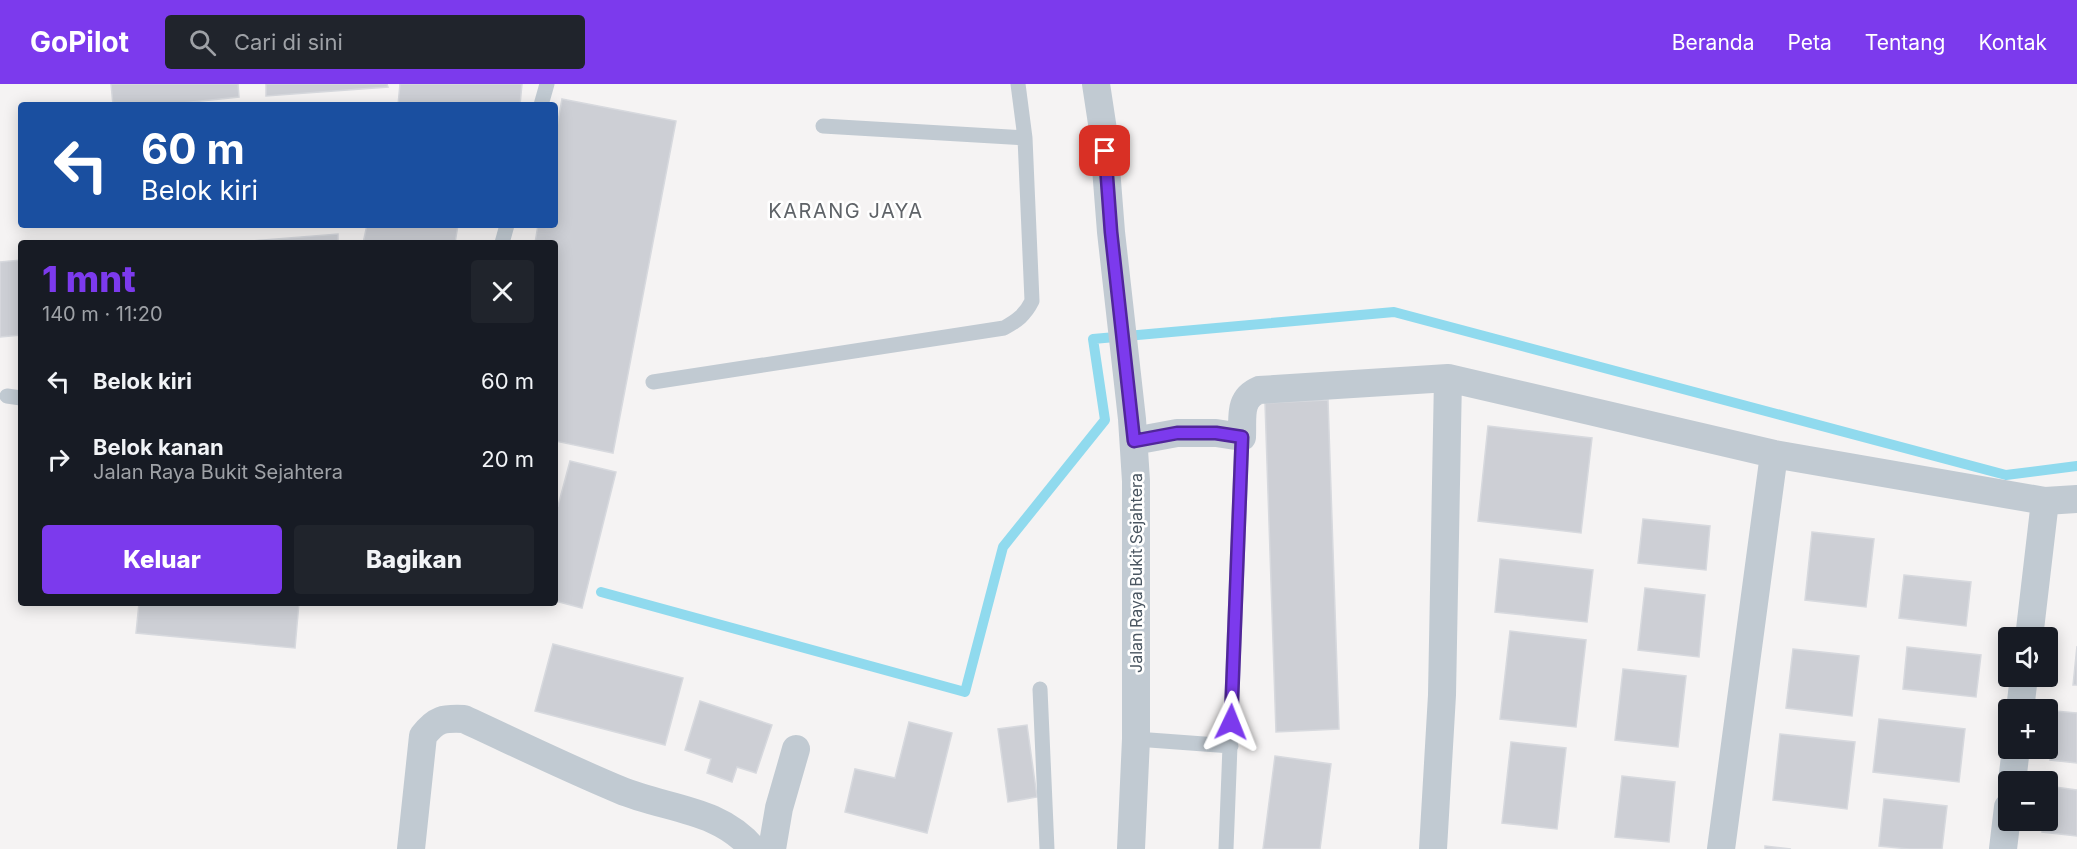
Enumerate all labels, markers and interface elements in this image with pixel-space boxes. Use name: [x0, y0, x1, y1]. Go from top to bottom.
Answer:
search box: [165, 15, 585, 69]
text: GoPilot: [30, 25, 129, 59]
icon: search: [186, 26, 219, 59]
text: Cari di sini: [234, 29, 343, 55]
text: Beranda: [1672, 30, 1754, 55]
text: Peta: [1787, 30, 1832, 55]
text: Tentang: [1865, 30, 1945, 55]
text: Kontak: [1978, 30, 2047, 55]
text: 60 m: [141, 123, 245, 174]
pin: [1079, 125, 1130, 176]
icon: left: [42, 126, 120, 204]
icon: arrive: [1088, 134, 1121, 167]
text: Belok kiri: [141, 174, 258, 207]
district label: KARANG JAYA: [768, 199, 924, 223]
text: 1 mnt: [42, 257, 136, 301]
button: close: [471, 260, 534, 323]
text: 140 m · 11:20: [42, 302, 163, 326]
icon: left: [42, 365, 75, 398]
text: Belok kiri: [93, 368, 192, 394]
text: 60 m: [481, 368, 534, 394]
text: Belok kanan: [93, 434, 224, 460]
icon: right: [42, 443, 75, 476]
text: 20 m: [481, 446, 534, 472]
text: Jalan Raya Bukit Sejahtera: [93, 460, 343, 484]
street label: Jalan Raya Bukit Sejahtera: [1126, 473, 1146, 673]
button: Keluar: [42, 525, 282, 594]
button: Bagikan: [294, 525, 534, 594]
map controls: [1998, 627, 2058, 831]
button: sound: [1998, 627, 2058, 687]
position arrow: [1199, 690, 1263, 754]
button: +: [1998, 699, 2058, 759]
button: −: [1998, 771, 2058, 831]

